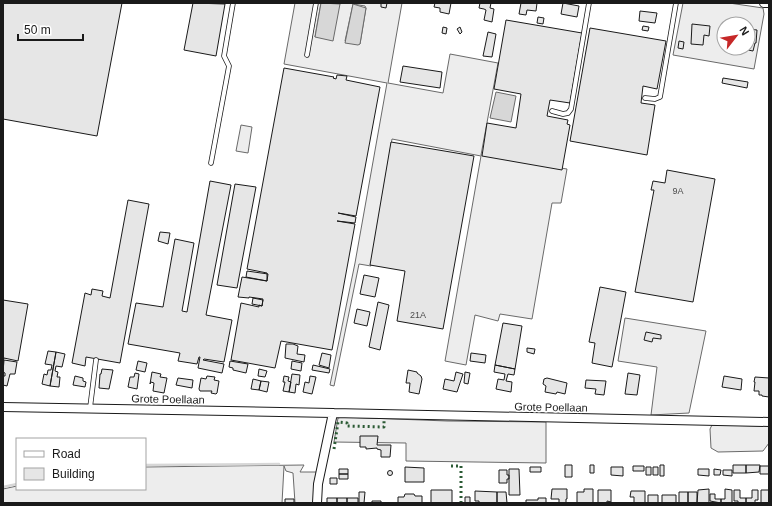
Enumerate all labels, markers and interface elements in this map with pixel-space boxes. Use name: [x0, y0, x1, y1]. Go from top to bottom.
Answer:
scale bar: [18, 16, 83, 42]
north arrow: [716, 16, 756, 56]
text: 50 m: [24, 23, 51, 37]
text: N: [737, 24, 752, 37]
house number: 9A: [672, 186, 684, 196]
house number: 21A: [410, 310, 426, 320]
street label: Grote Poellaan: [131, 392, 205, 406]
street label: Grote Poellaan: [514, 400, 588, 414]
legend: [16, 438, 146, 490]
text: Road: [52, 447, 81, 461]
text: Building: [52, 467, 95, 481]

